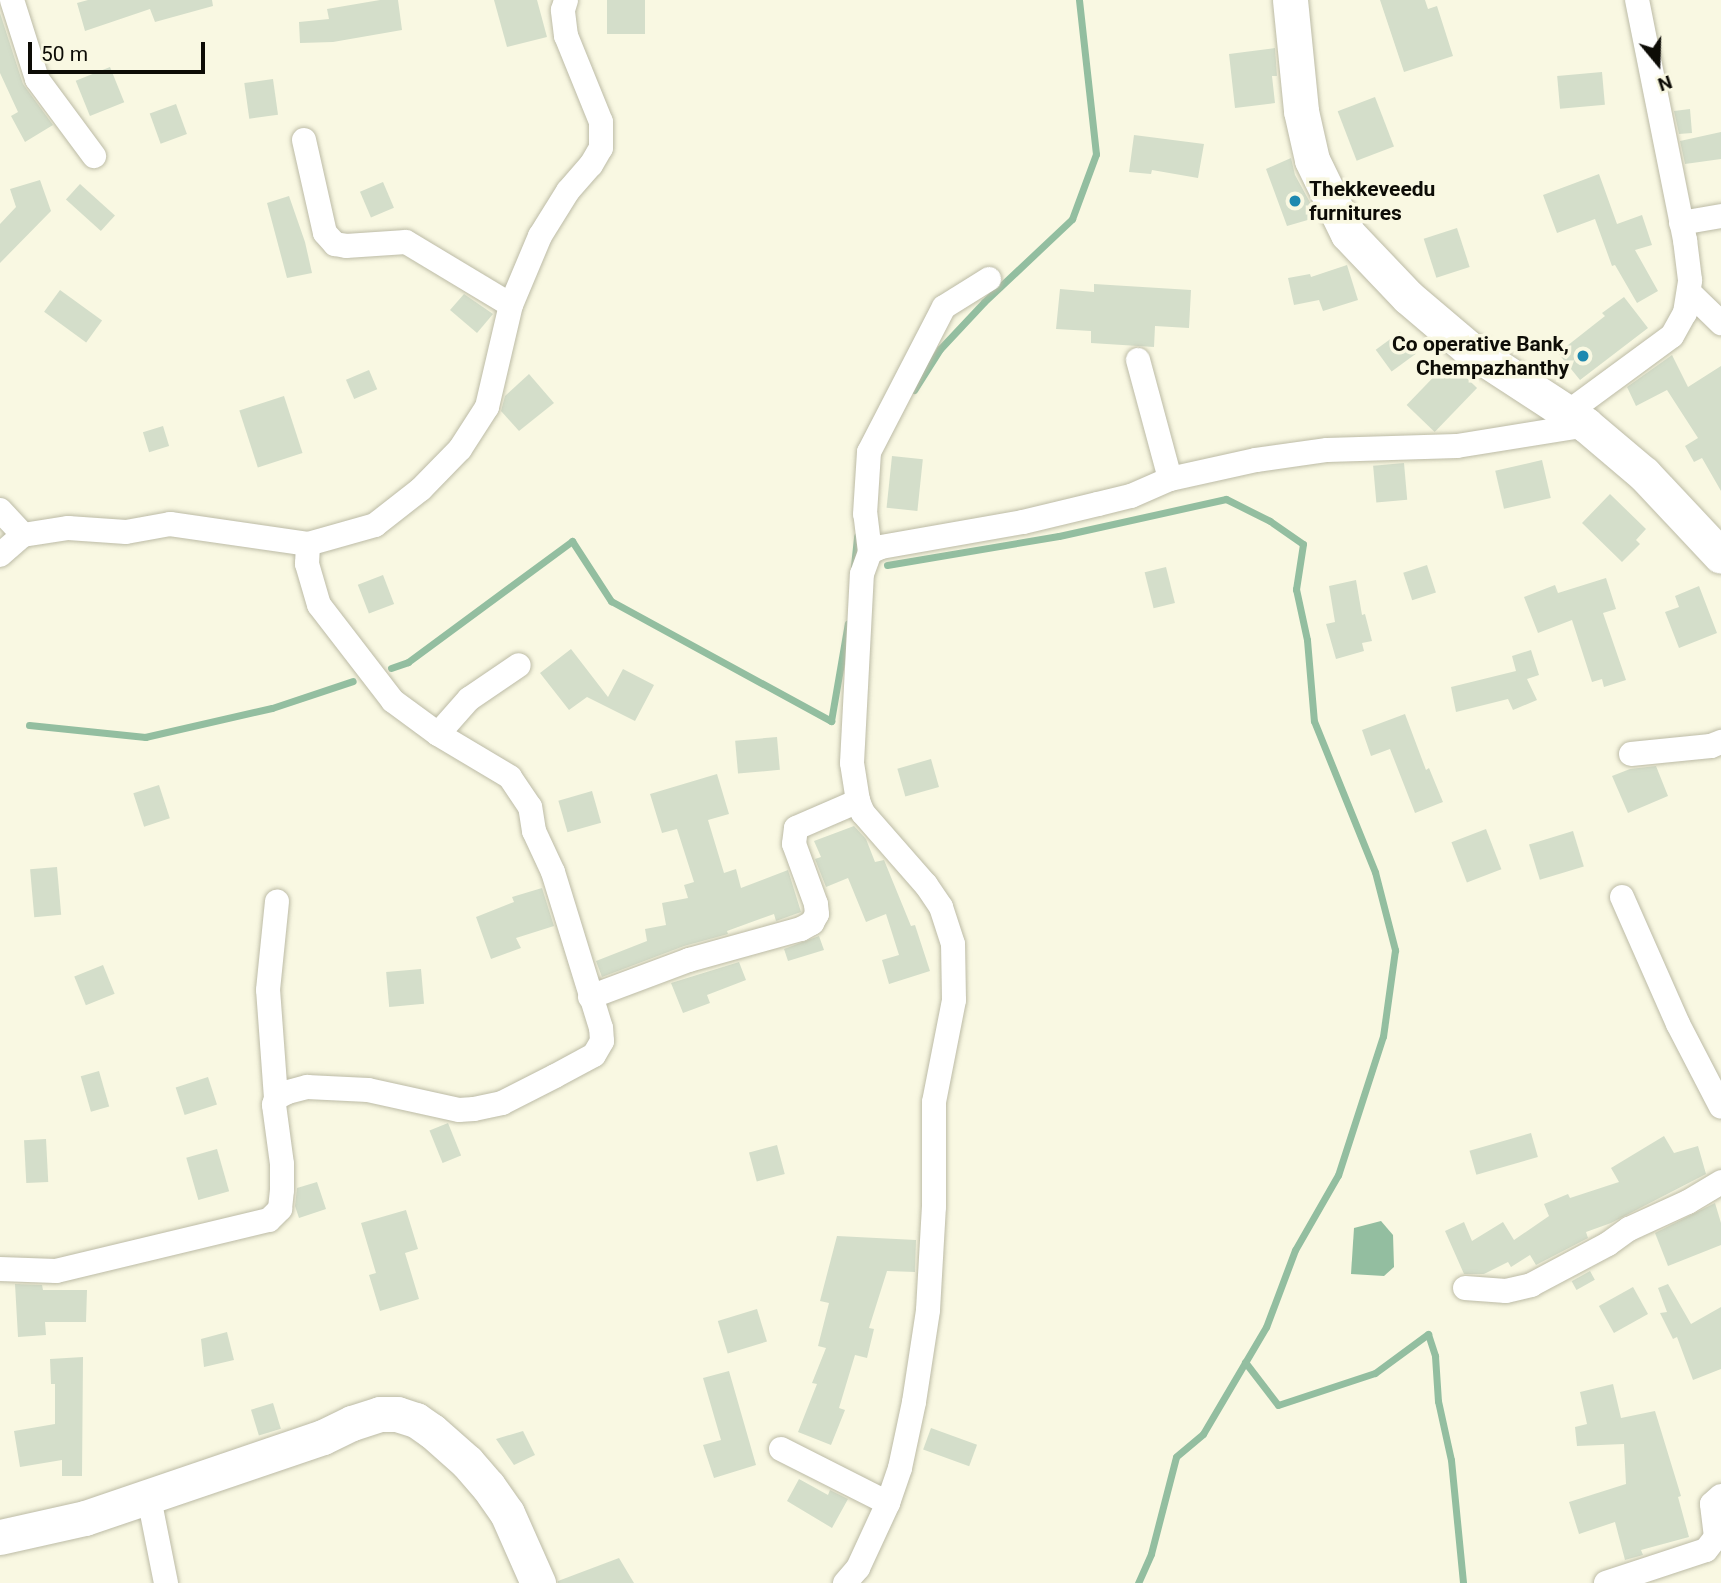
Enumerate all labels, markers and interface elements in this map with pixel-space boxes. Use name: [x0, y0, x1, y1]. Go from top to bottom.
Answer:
scale bar: [32, 28, 208, 72]
north arrow: [1623, 28, 1693, 98]
text: 50 m: [41, 42, 88, 66]
text: N: [1655, 70, 1675, 96]
place label: Thekkeveedu furnitures: [1309, 176, 1435, 226]
marker: Thekkeveedu furnitures: [1287, 193, 1303, 209]
place label: Co operative Bank, Chempazhanthy: [1392, 331, 1569, 381]
marker: Co operative Bank, Chempazhanthy: [1575, 348, 1591, 364]

